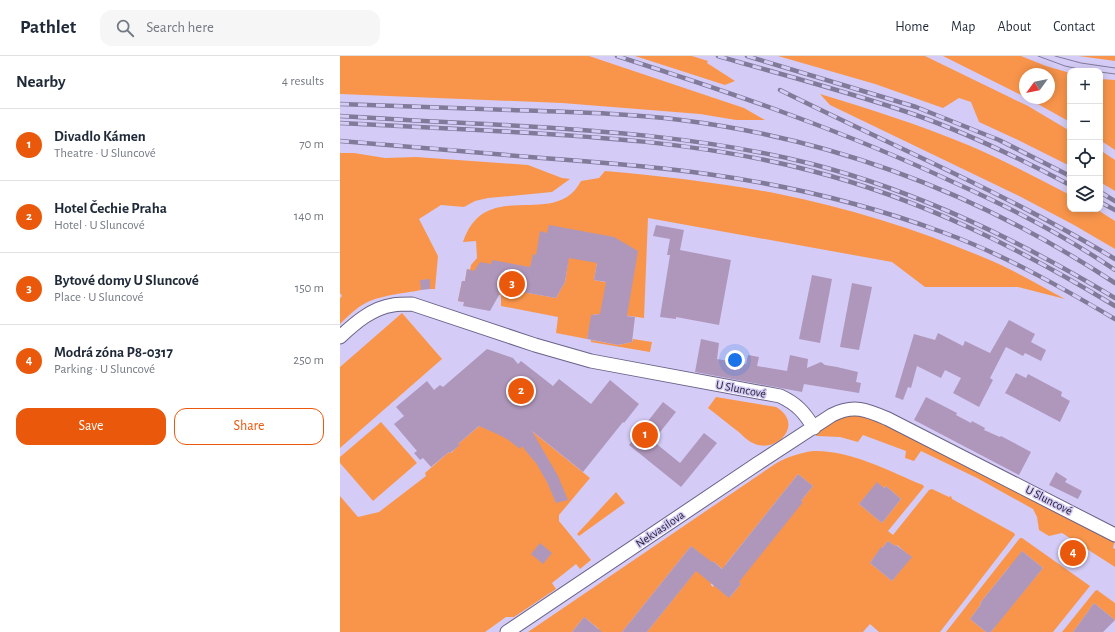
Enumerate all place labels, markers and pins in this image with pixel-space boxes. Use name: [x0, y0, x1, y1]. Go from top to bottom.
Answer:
pin: 3: [499, 269, 525, 299]
pin: 2: [508, 376, 534, 406]
pin: 1: [632, 420, 658, 450]
pin: 4: [1060, 538, 1086, 568]

